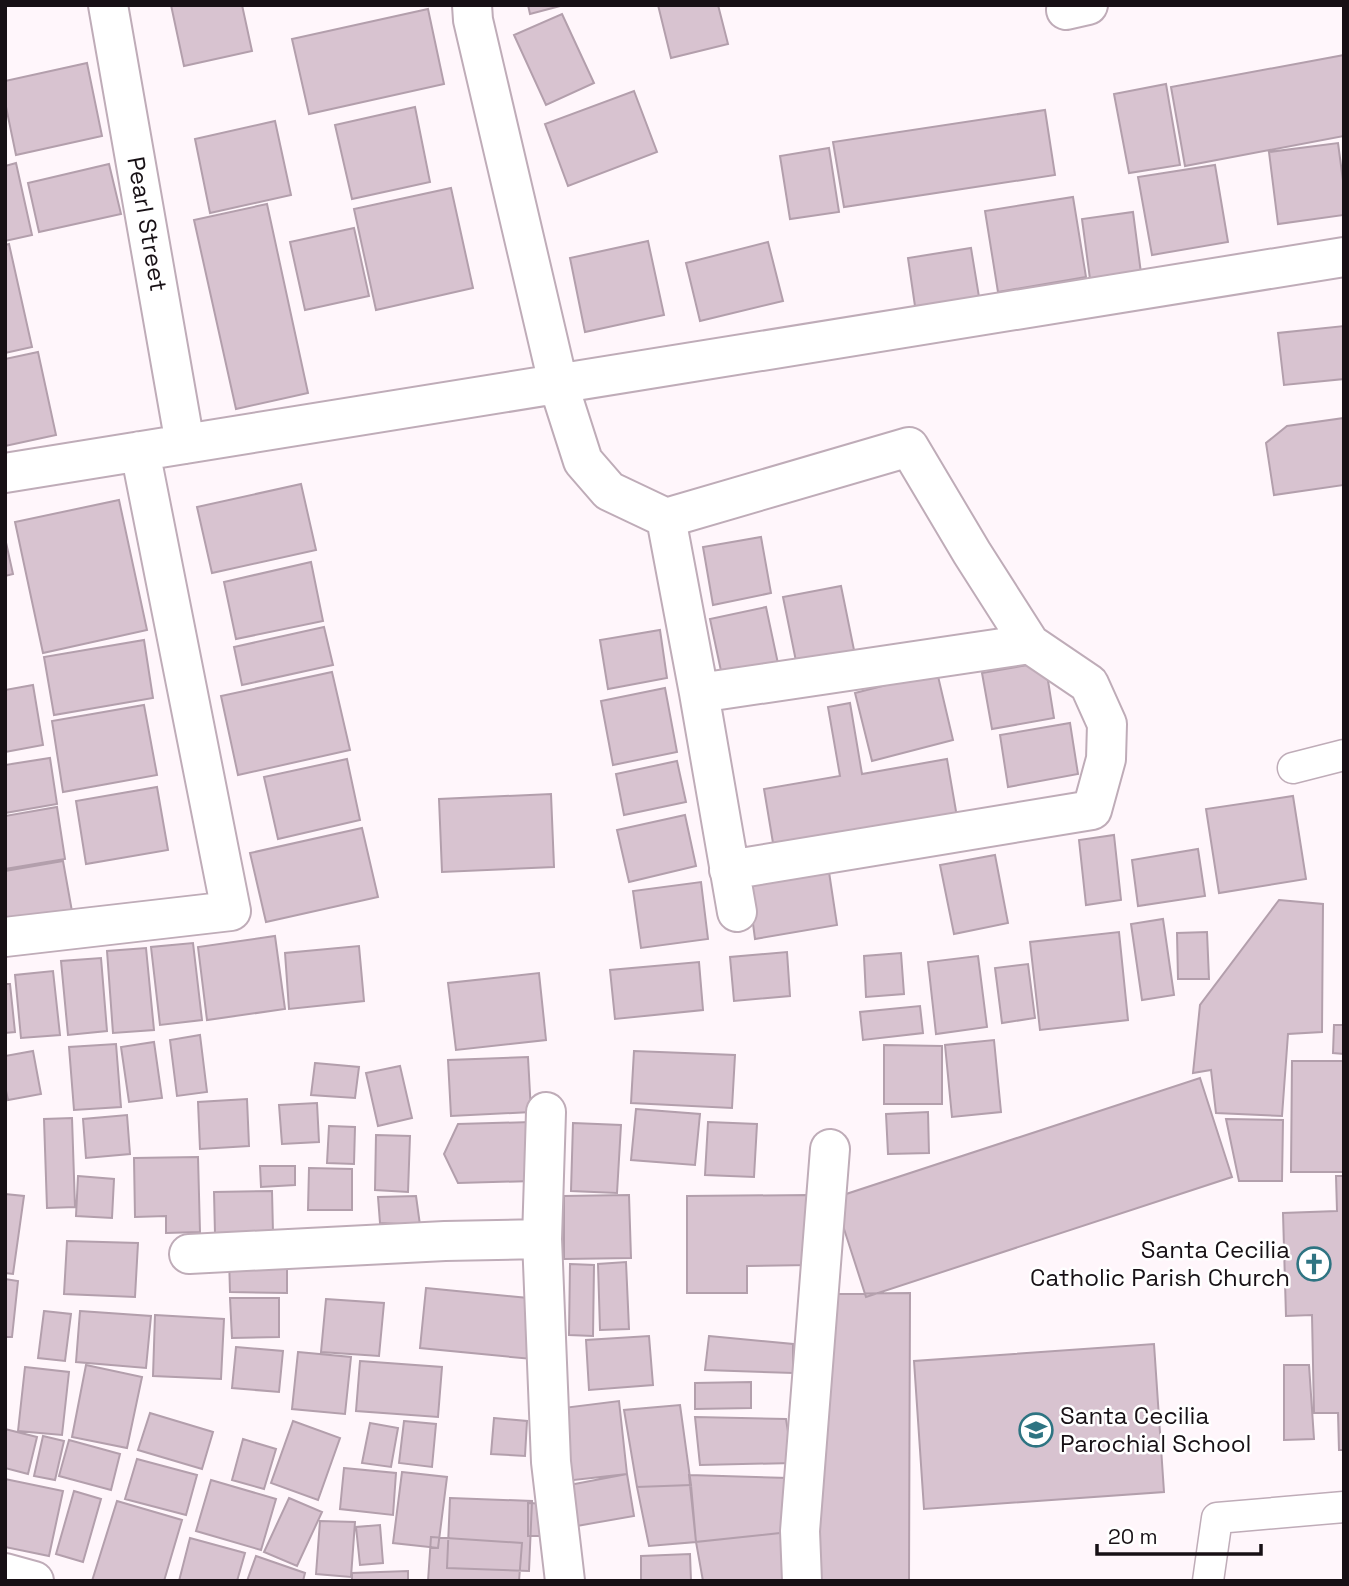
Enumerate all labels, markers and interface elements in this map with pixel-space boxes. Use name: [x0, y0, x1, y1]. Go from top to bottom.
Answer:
street label: Pearl Street: [120, 154, 175, 294]
place label: Santa Cecilia Catholic Parish Church: [1030, 1234, 1290, 1293]
church icon: Santa Cecilia Catholic Parish Church: [1295, 1245, 1333, 1283]
place label: Santa Cecilia Parochial School: [1060, 1400, 1252, 1459]
school or university icon: Santa Cecilia Parochial School: [1017, 1411, 1055, 1449]
scale bar: [1097, 1512, 1262, 1556]
text: 20 m: [1108, 1523, 1158, 1550]

